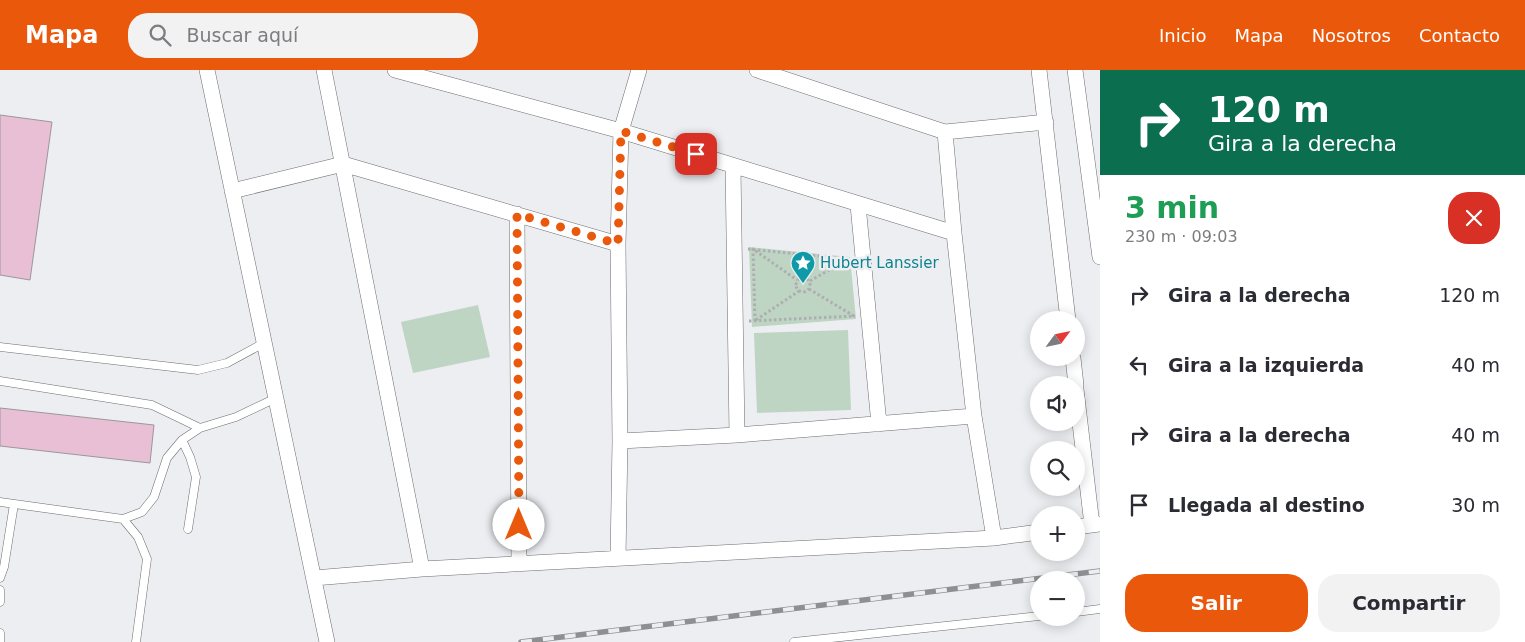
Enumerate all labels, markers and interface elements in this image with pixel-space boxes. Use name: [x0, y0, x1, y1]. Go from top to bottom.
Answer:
search box: [128, 13, 478, 58]
text: Mapa: [25, 21, 98, 49]
icon: search: [146, 21, 174, 49]
text: Buscar aquí: [186, 24, 298, 46]
text: Inicio: [1159, 25, 1207, 46]
text: Mapa: [1235, 25, 1284, 46]
text: Nosotros: [1312, 25, 1391, 46]
text: Contacto: [1419, 25, 1500, 46]
icon: right: [1125, 90, 1190, 155]
text: 120 m: [1208, 90, 1330, 130]
text: Gira a la derecha: [1208, 131, 1397, 156]
pin: [675, 133, 717, 175]
icon: arrive: [682, 140, 710, 168]
text: 3 min: [1125, 190, 1219, 225]
button: close: [1448, 192, 1500, 244]
text: 230 m · 09:03: [1125, 227, 1238, 246]
place icon: Hubert Lanssier: [790, 250, 816, 284]
place label: Hubert Lanssier: [820, 254, 939, 272]
icon: right: [1125, 281, 1153, 309]
text: Gira a la derecha: [1168, 284, 1351, 306]
text: 120 m: [1439, 284, 1500, 306]
north arrow: [1030, 311, 1085, 366]
map controls: [1030, 311, 1085, 626]
icon: left: [1125, 351, 1153, 379]
text: Gira a la izquierda: [1168, 354, 1364, 376]
text: 40 m: [1451, 354, 1500, 376]
button: sound: [1030, 376, 1085, 431]
icon: right: [1125, 421, 1153, 449]
text: Gira a la derecha: [1168, 424, 1351, 446]
text: 40 m: [1451, 424, 1500, 446]
button: search: [1030, 441, 1085, 496]
icon: arrive: [1125, 491, 1153, 519]
text: Llegada al destino: [1168, 494, 1365, 516]
text: 30 m: [1451, 494, 1500, 516]
position arrow: [492, 498, 544, 550]
button: +: [1030, 506, 1085, 561]
button: −: [1030, 571, 1085, 626]
button: Salir: [1125, 574, 1308, 632]
button: Compartir: [1318, 574, 1500, 632]

